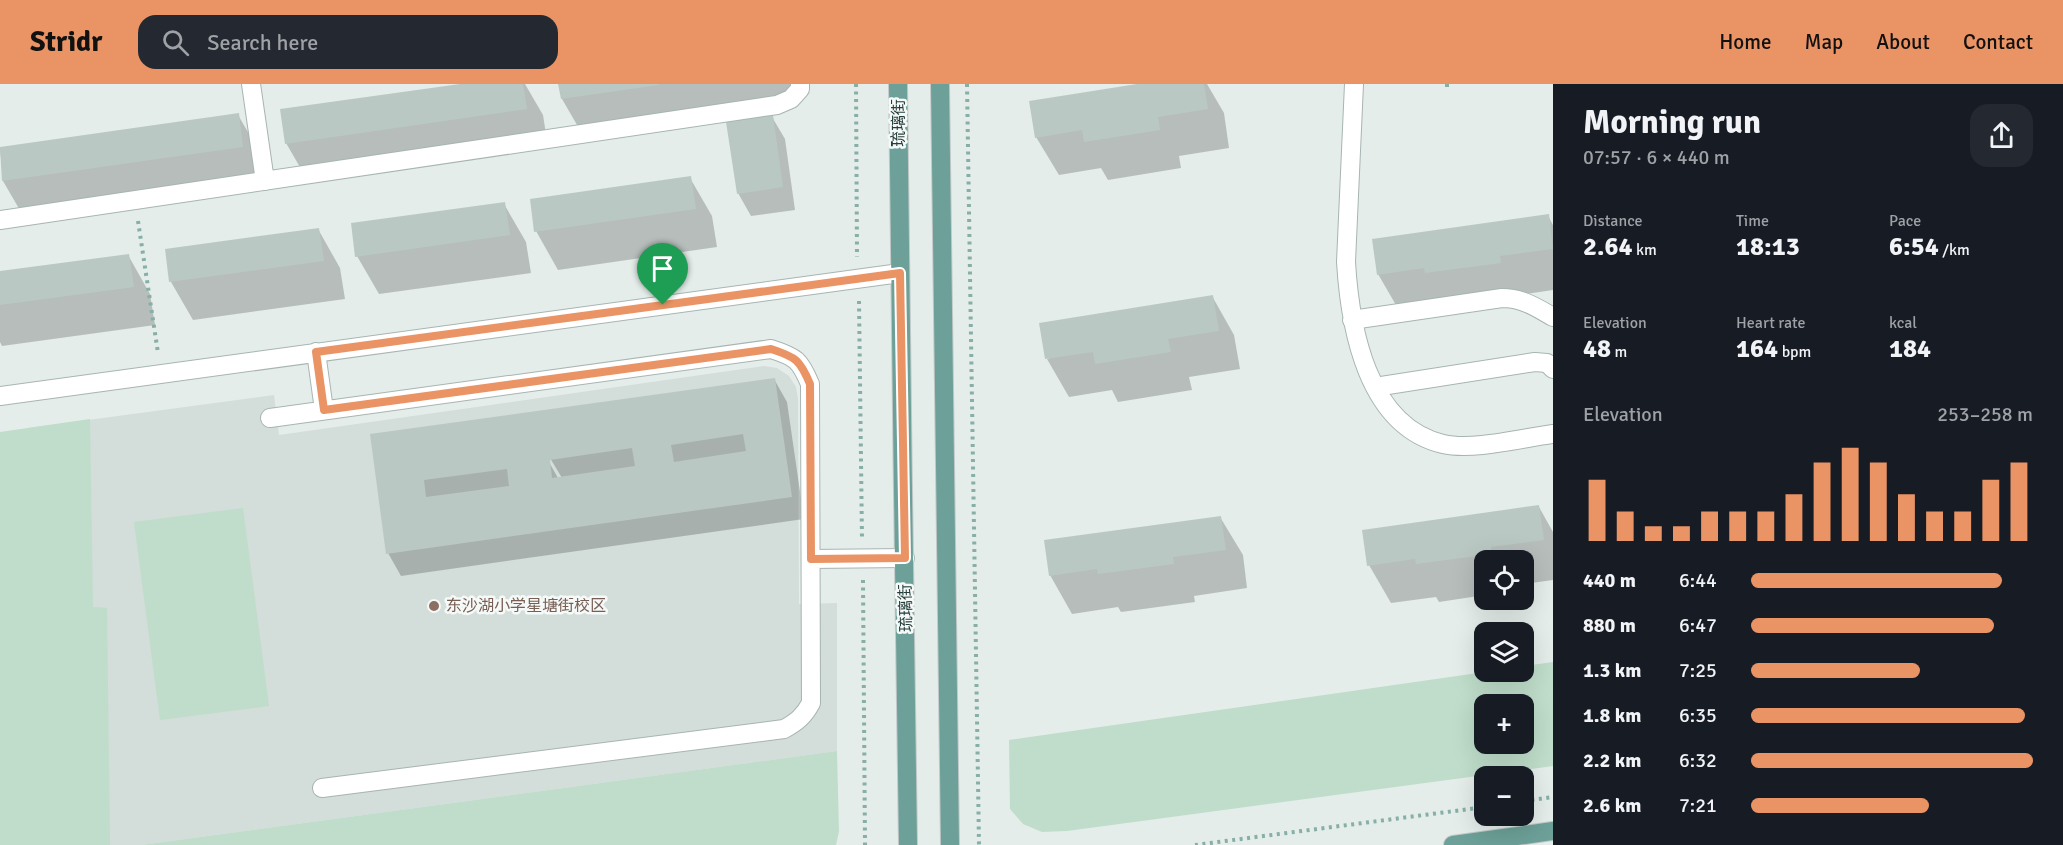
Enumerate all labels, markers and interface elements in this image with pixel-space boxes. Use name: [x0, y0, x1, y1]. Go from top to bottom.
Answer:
search box: [138, 15, 558, 69]
text: Stridr: [30, 25, 102, 59]
icon: search: [159, 26, 192, 59]
text: Search here: [207, 29, 318, 56]
text: Home: [1719, 29, 1772, 55]
text: Map: [1805, 29, 1843, 55]
text: About: [1876, 29, 1930, 55]
text: Contact: [1963, 29, 2033, 55]
street label: 琉璃街: [889, 99, 909, 147]
text: Morning run: [1583, 102, 1761, 143]
button: share: [1970, 104, 2033, 167]
text: 07:57 · 6 × 440 m: [1583, 145, 1730, 170]
text: Distance: [1583, 211, 1643, 231]
text: Time: [1736, 211, 1769, 231]
text: Pace: [1889, 211, 1921, 231]
text: 2.64: [1583, 231, 1633, 263]
text: 18:13: [1736, 231, 1800, 263]
text: 6:54: [1889, 231, 1939, 263]
text: km: [1633, 240, 1657, 260]
text: /km: [1939, 240, 1970, 260]
pin: [637, 243, 688, 305]
icon: arrive: [646, 252, 679, 285]
text: Elevation: [1583, 313, 1647, 333]
text: Heart rate: [1736, 313, 1805, 333]
text: kcal: [1889, 313, 1917, 333]
text: 48: [1583, 333, 1611, 365]
text: 164: [1736, 333, 1778, 365]
text: 184: [1889, 333, 1931, 365]
text: m: [1611, 342, 1627, 362]
text: bpm: [1778, 342, 1811, 362]
text: Elevation: [1583, 402, 1663, 427]
text: 253–258 m: [1937, 402, 2033, 427]
map controls: [1474, 550, 1534, 826]
button: locate: [1474, 550, 1534, 610]
text: 440 m: [1583, 568, 1636, 593]
text: 6:44: [1679, 568, 1717, 593]
street label: 琉璃街: [896, 584, 916, 632]
place label: 东沙湖小学星塘街校区: [446, 596, 606, 616]
marker: 东沙湖小学星塘街校区: [427, 599, 441, 613]
text: 880 m: [1583, 613, 1636, 638]
text: 6:47: [1679, 613, 1717, 638]
button: layers: [1474, 622, 1534, 682]
text: 1.3 km: [1583, 658, 1641, 683]
text: 7:25: [1679, 658, 1717, 683]
button: +: [1474, 694, 1534, 754]
text: 1.8 km: [1583, 703, 1641, 728]
text: 6:35: [1679, 703, 1717, 728]
text: 2.2 km: [1583, 748, 1641, 773]
text: 6:32: [1679, 748, 1717, 773]
button: −: [1474, 766, 1534, 826]
text: 2.6 km: [1583, 793, 1641, 818]
text: 7:21: [1679, 793, 1717, 818]

